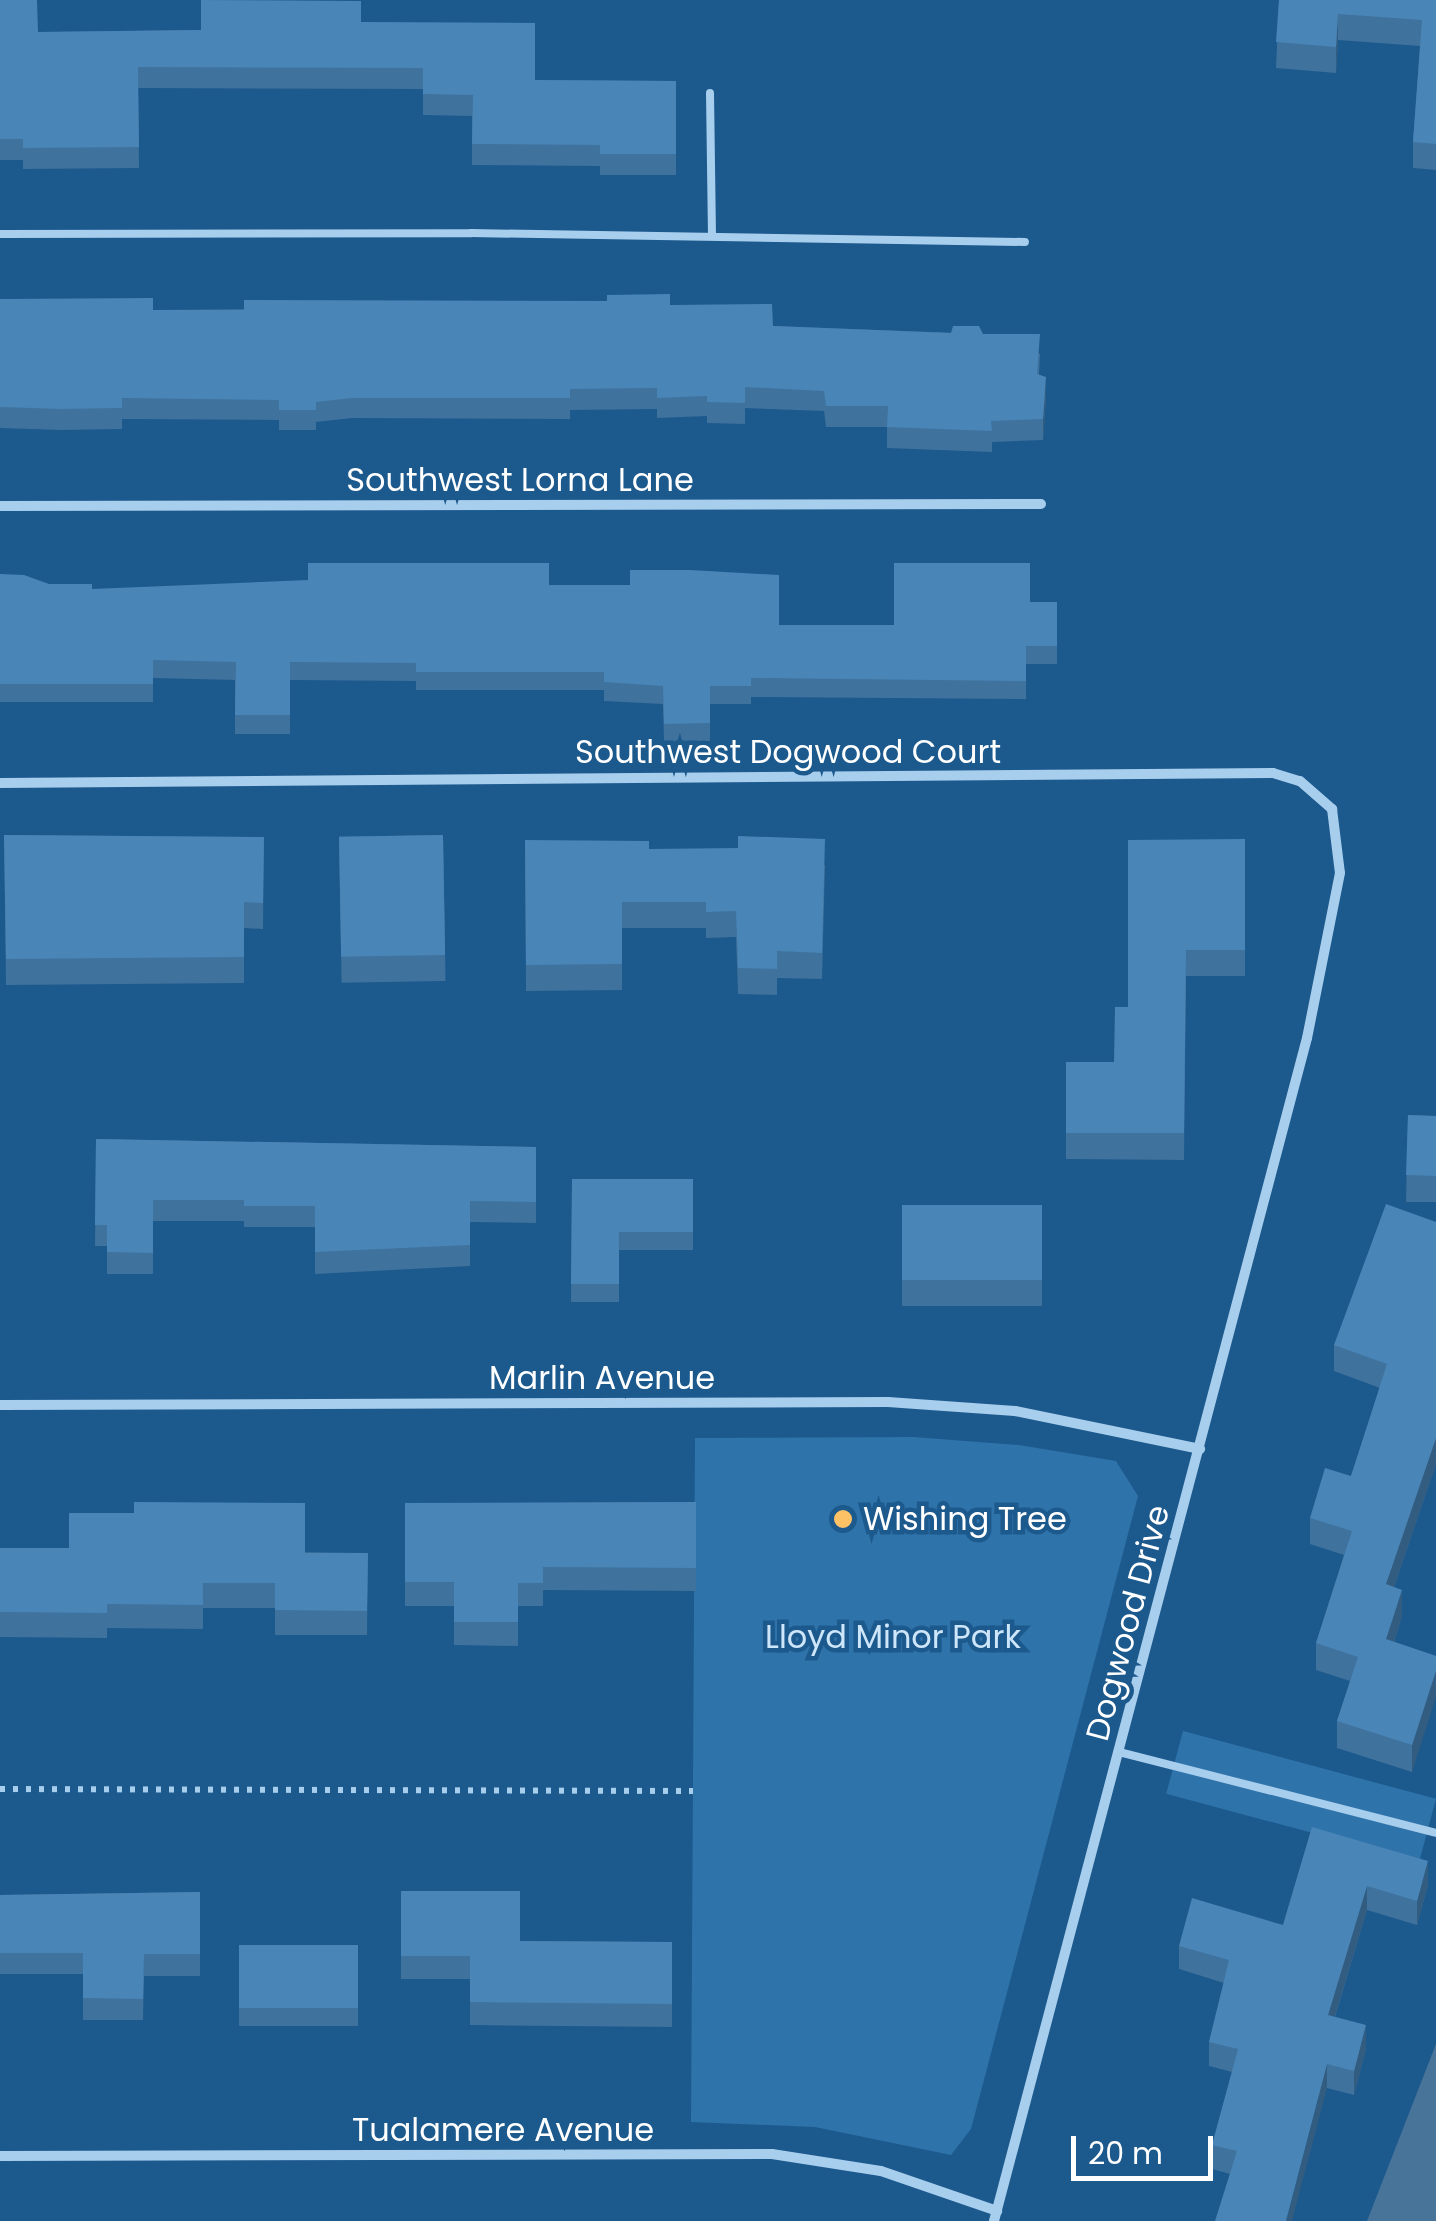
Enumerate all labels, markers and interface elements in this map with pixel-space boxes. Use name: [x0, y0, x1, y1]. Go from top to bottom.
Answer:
street label: Southwest Lorna Lane: [346, 461, 694, 499]
street label: Southwest Dogwood Court: [575, 733, 1001, 771]
street label: Marlin Avenue: [489, 1359, 715, 1397]
place label: Wishing Tree: [863, 1500, 1067, 1538]
street label: Dogwood Drive: [1078, 1501, 1178, 1745]
marker: Wishing Tree: [832, 1508, 854, 1530]
park label: Lloyd Minor Park: [765, 1618, 1021, 1656]
street label: Tualamere Avenue: [352, 2111, 654, 2149]
scale bar: [1076, 2116, 1218, 2178]
text: 20 m: [1088, 2132, 1163, 2175]

